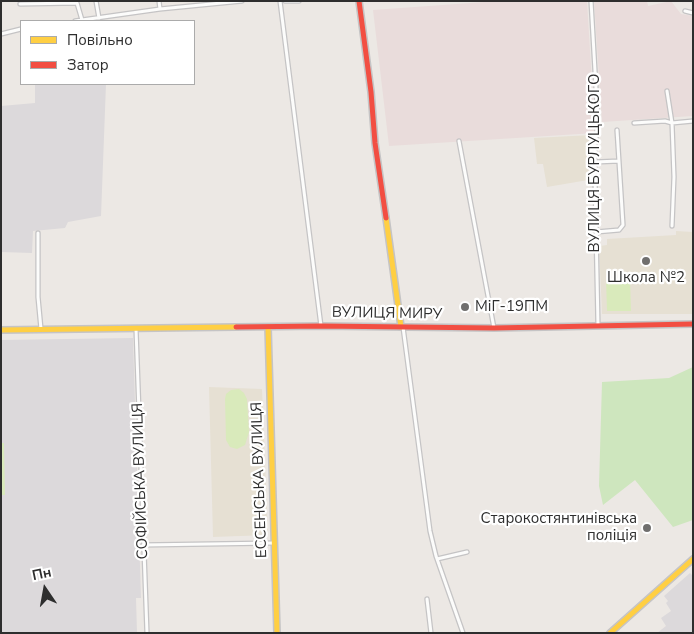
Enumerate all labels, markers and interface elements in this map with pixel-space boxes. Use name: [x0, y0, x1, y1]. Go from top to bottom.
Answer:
legend: [20, 20, 195, 85]
text: Повільно: [67, 30, 133, 50]
text: Затор: [67, 55, 109, 75]
street label: ВУЛИЦЯ БУРЛУЦЬКОГО: [586, 74, 604, 252]
marker: Школа №2: [640, 255, 652, 267]
place label: Школа №2: [607, 269, 685, 287]
place label: МіГ-19ПМ: [475, 298, 548, 316]
marker: МіГ-19ПМ: [459, 301, 471, 313]
street label: ВУЛИЦЯ МИРУ: [332, 304, 442, 324]
street label: ЕССЕНСЬКА ВУЛИЦЯ: [248, 401, 272, 559]
street label: СОФІЙСЬКА ВУЛИЦЯ: [129, 402, 153, 560]
place label: Старокостянтинівська поліція: [481, 510, 637, 545]
marker: Старокостянтинівська поліція: [641, 522, 653, 534]
text: Пн: [30, 563, 53, 585]
north arrow: [20, 564, 70, 614]

